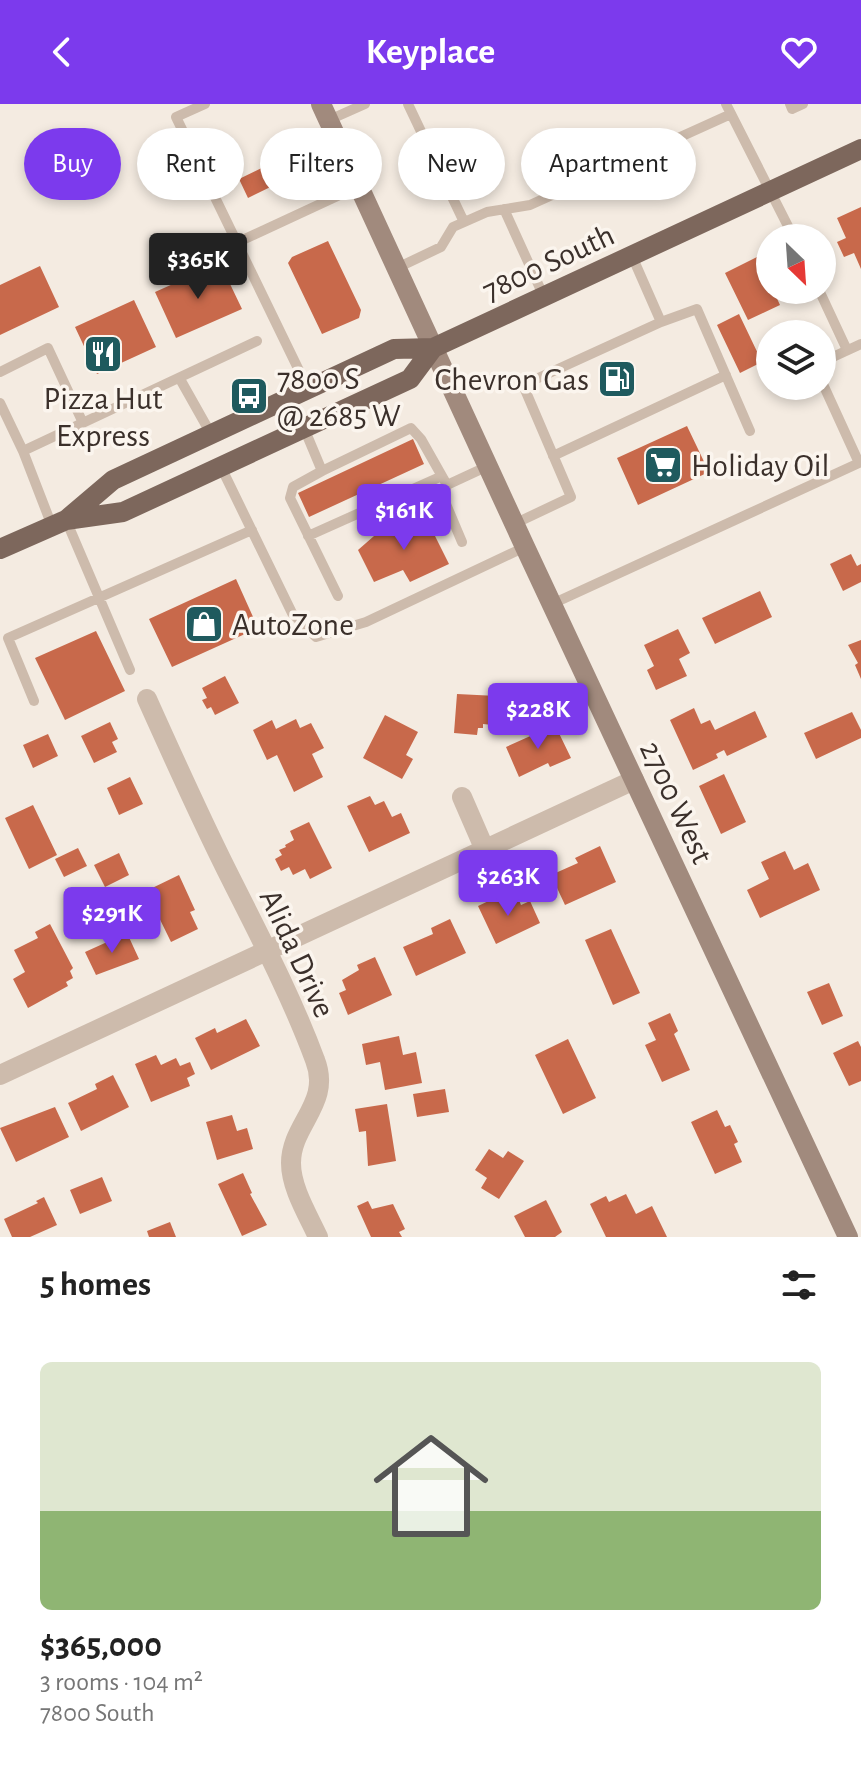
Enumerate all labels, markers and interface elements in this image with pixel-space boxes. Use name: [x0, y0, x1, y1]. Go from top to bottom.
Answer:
icon: back: [40, 30, 84, 74]
icon: heart: [777, 30, 821, 74]
text: Keyplace: [366, 34, 495, 70]
chip: Buy: [24, 128, 121, 200]
chip: Rent: [137, 128, 244, 200]
chip: Filters: [260, 128, 382, 200]
chip: New: [398, 128, 505, 200]
chip: Apartment: [521, 128, 696, 200]
street label: 7800 South: [478, 219, 619, 307]
north arrow: [756, 224, 836, 304]
map controls: [756, 224, 836, 400]
pin: $365K: [142, 233, 254, 301]
text: $365K: [167, 246, 229, 272]
button: layers: [756, 320, 836, 400]
restaurant icon: Pizza Hut Express: [82, 333, 124, 375]
fuel station icon: Chevron Gas: [596, 358, 638, 400]
place label: 7800 S @ 2685 W: [277, 363, 401, 432]
place label: Chevron Gas: [434, 364, 589, 396]
bus stop icon: 7800 S @ 2685 W: [228, 375, 270, 417]
place label: Pizza Hut Express: [44, 383, 162, 452]
supermarket icon: Holiday Oil: [642, 444, 684, 486]
place label: Holiday Oil: [691, 450, 829, 482]
pin: $161K: [348, 484, 460, 552]
text: $161K: [375, 497, 433, 523]
shop icon: AutoZone: [183, 603, 225, 645]
place label: AutoZone: [232, 609, 354, 641]
pin: $228K: [482, 683, 594, 751]
text: $228K: [506, 696, 570, 722]
street label: 2700 West: [634, 736, 718, 869]
pin: $263K: [452, 850, 564, 918]
text: $263K: [477, 863, 539, 889]
street label: Alida Drive: [254, 884, 341, 1022]
pin: $291K: [56, 887, 168, 955]
text: $291K: [81, 900, 143, 926]
icon: filters: [777, 1263, 821, 1307]
text: 5 homes: [40, 1268, 151, 1302]
icon: home: [359, 1414, 503, 1558]
text: $365,000: [40, 1629, 162, 1663]
text: 3 rooms · 104 m²: [40, 1669, 203, 1695]
text: 7800 South: [40, 1700, 155, 1726]

